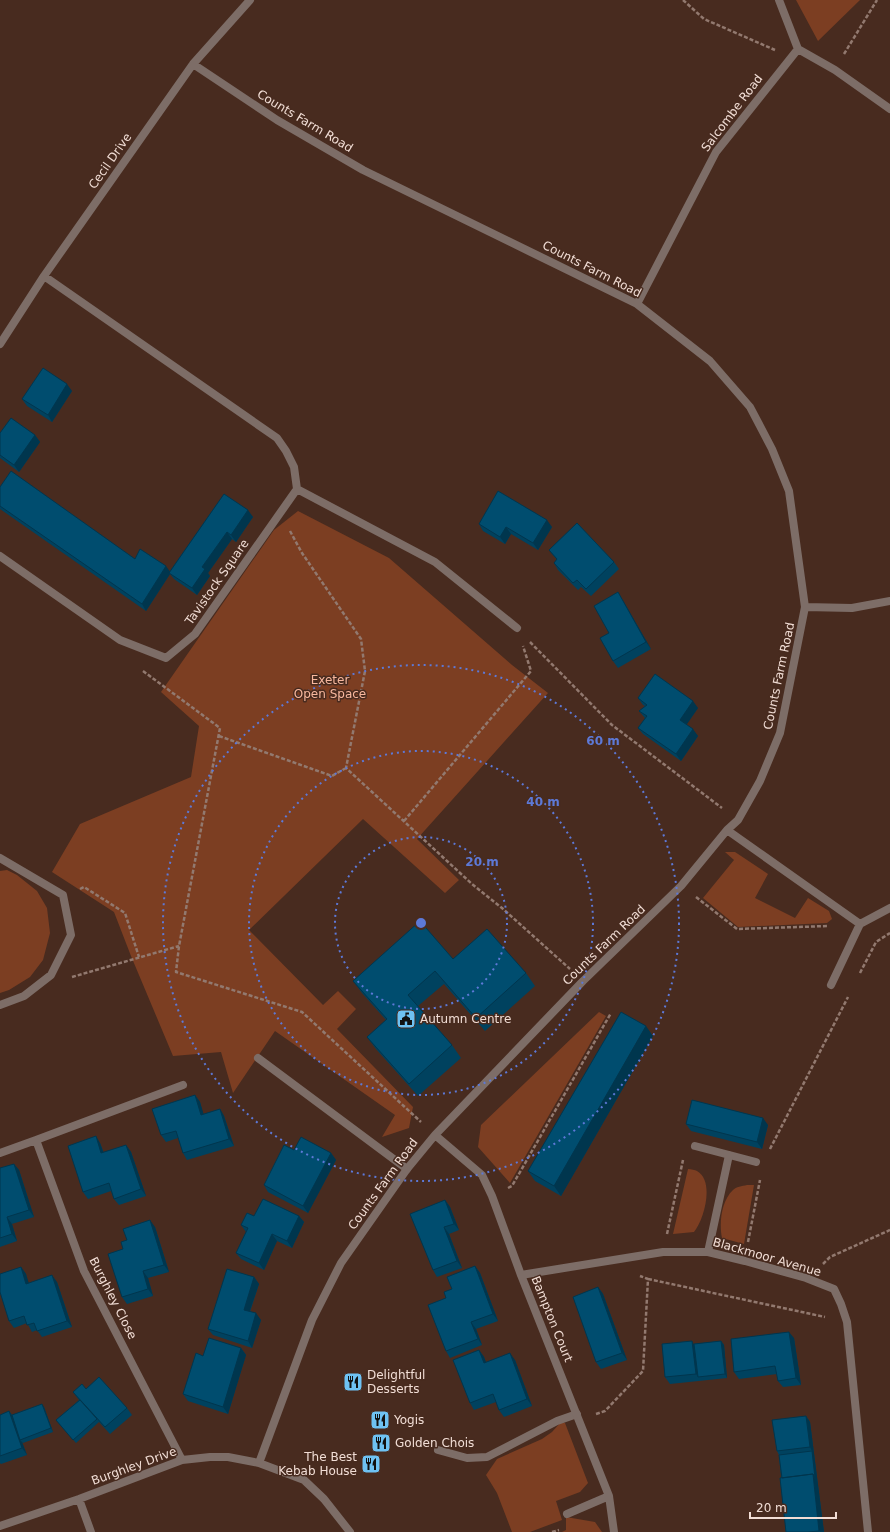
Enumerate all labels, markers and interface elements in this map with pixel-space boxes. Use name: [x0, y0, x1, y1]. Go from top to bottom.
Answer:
street label: Salcombe Road: [698, 72, 766, 154]
street label: Counts Farm Road: [255, 87, 355, 155]
street label: Cecil Drive: [86, 130, 134, 192]
street label: Counts Farm Road: [540, 238, 644, 300]
street label: Tavistock Square: [182, 537, 252, 628]
street label: Counts Farm Road: [761, 621, 797, 731]
park label: Exeter Open Space: [294, 673, 366, 701]
text: 60 m: [586, 734, 620, 748]
text: 40 m: [526, 795, 560, 809]
text: 20 m: [465, 855, 499, 869]
street label: Counts Farm Road: [560, 902, 648, 988]
centre of rings: [414, 916, 428, 930]
public building icon: Autumn Centre: [395, 1008, 417, 1030]
place label: Autumn Centre: [420, 1012, 511, 1026]
street label: Counts Farm Road: [345, 1136, 421, 1232]
street label: Blackmoor Avenue: [711, 1235, 823, 1279]
street label: Burghley Close: [86, 1255, 140, 1341]
street label: Bampton Court: [528, 1274, 576, 1364]
place label: Delightful Desserts: [367, 1368, 425, 1396]
restaurant icon: Delightful Desserts: [342, 1371, 364, 1393]
restaurant icon: Yogis: [369, 1409, 391, 1431]
place label: Yogis: [393, 1413, 424, 1427]
restaurant icon: Golden Chois: [370, 1432, 392, 1454]
place label: Golden Chois: [395, 1436, 474, 1450]
street label: Burghley Drive: [90, 1444, 178, 1488]
place label: The Best Kebab House: [278, 1450, 357, 1478]
restaurant icon: The Best Kebab House: [360, 1453, 382, 1475]
scale bar: [750, 1494, 836, 1520]
text: 20 m: [756, 1501, 787, 1515]

